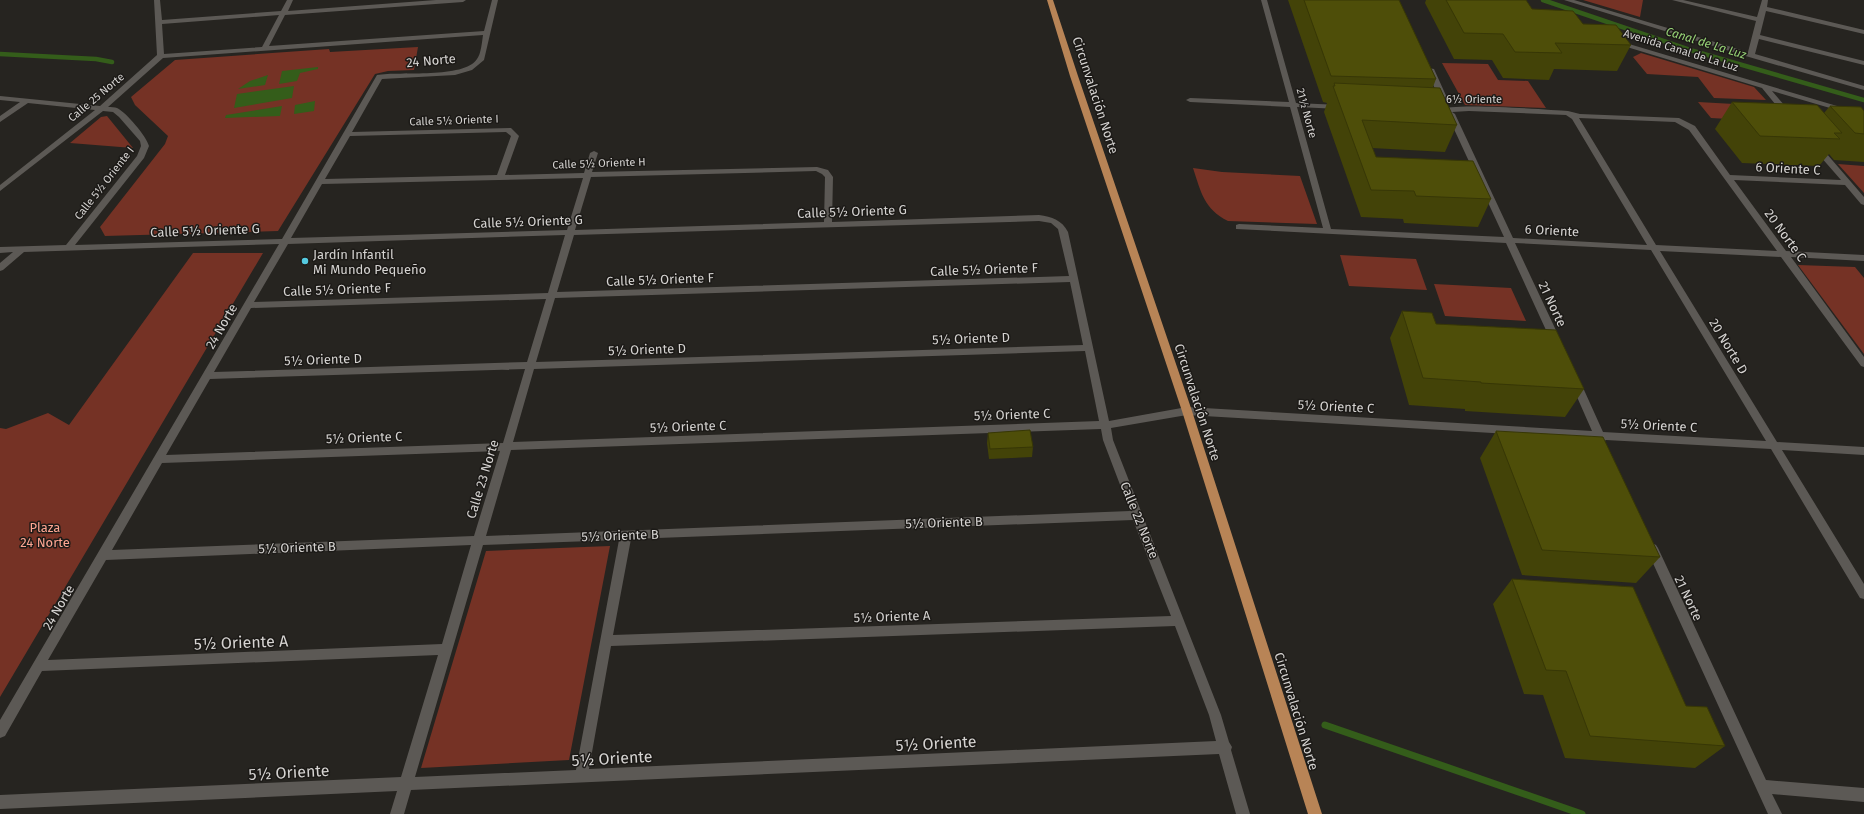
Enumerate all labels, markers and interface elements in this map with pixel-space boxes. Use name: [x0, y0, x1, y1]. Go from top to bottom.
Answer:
water label: Canal de La Luz: [1664, 24, 1749, 62]
street label: Avenida Canal de La Luz: [1622, 27, 1740, 74]
street label: Circunvalación Norte: [1069, 35, 1122, 156]
street label: 24 Norte: [406, 51, 456, 70]
street label: Calle 25 Norte: [66, 70, 127, 125]
street label: 21½ Norte: [1294, 87, 1319, 139]
street label: 6½ Oriente: [1446, 93, 1502, 106]
street label: Calle 5½ Oriente I: [409, 112, 499, 129]
street label: Calle 5½ Oriente I: [72, 144, 137, 222]
street label: Calle 5½ Oriente H: [552, 155, 646, 172]
street label: 6 Oriente C: [1755, 159, 1822, 178]
street label: Calle 5½ Oriente G: [797, 202, 907, 221]
street label: 20 Norte C: [1762, 206, 1810, 265]
street label: Calle 5½ Oriente G: [473, 212, 583, 231]
street label: Calle 5½ Oriente G: [150, 221, 260, 240]
street label: 6 Oriente: [1524, 222, 1580, 239]
place label: Jardín Infantil Mi Mundo Pequeño: [313, 247, 426, 277]
marker: Jardín Infantil Mi Mundo Pequeño: [300, 256, 310, 266]
street label: Calle 5½ Oriente F: [930, 260, 1039, 279]
street label: Calle 5½ Oriente F: [606, 270, 715, 289]
street label: 21 Norte: [1536, 279, 1570, 329]
street label: Calle 5½ Oriente F: [283, 280, 392, 299]
street label: 24 Norte: [203, 301, 240, 351]
street label: 20 Norte D: [1706, 316, 1751, 377]
street label: 5½ Oriente D: [932, 330, 1010, 347]
street label: 5½ Oriente D: [608, 341, 686, 358]
street label: Circunvalación Norte: [1171, 342, 1224, 463]
street label: 5½ Oriente D: [284, 351, 362, 368]
street label: 5½ Oriente C: [1297, 397, 1375, 416]
street label: 5½ Oriente C: [973, 406, 1051, 423]
street label: 5½ Oriente C: [1620, 416, 1698, 435]
street label: 5½ Oriente C: [649, 418, 727, 435]
street label: 5½ Oriente C: [325, 429, 403, 446]
street label: Calle 23 Norte: [463, 438, 502, 520]
street label: Calle 22 Norte: [1117, 480, 1162, 561]
street label: 5½ Oriente B: [905, 514, 983, 531]
park label: Plaza 24 Norte: [20, 520, 70, 550]
street label: 5½ Oriente B: [581, 527, 659, 544]
street label: 5½ Oriente B: [258, 539, 336, 556]
street label: 21 Norte: [1672, 573, 1706, 623]
street label: 24 Norte: [40, 582, 77, 632]
street label: 5½ Oriente A: [853, 608, 931, 625]
street label: 5½ Oriente A: [193, 631, 289, 654]
street label: Circunvalación Norte: [1271, 650, 1322, 772]
street label: 5½ Oriente: [895, 732, 977, 755]
street label: 5½ Oriente: [571, 747, 653, 770]
street label: 5½ Oriente: [248, 761, 330, 784]

